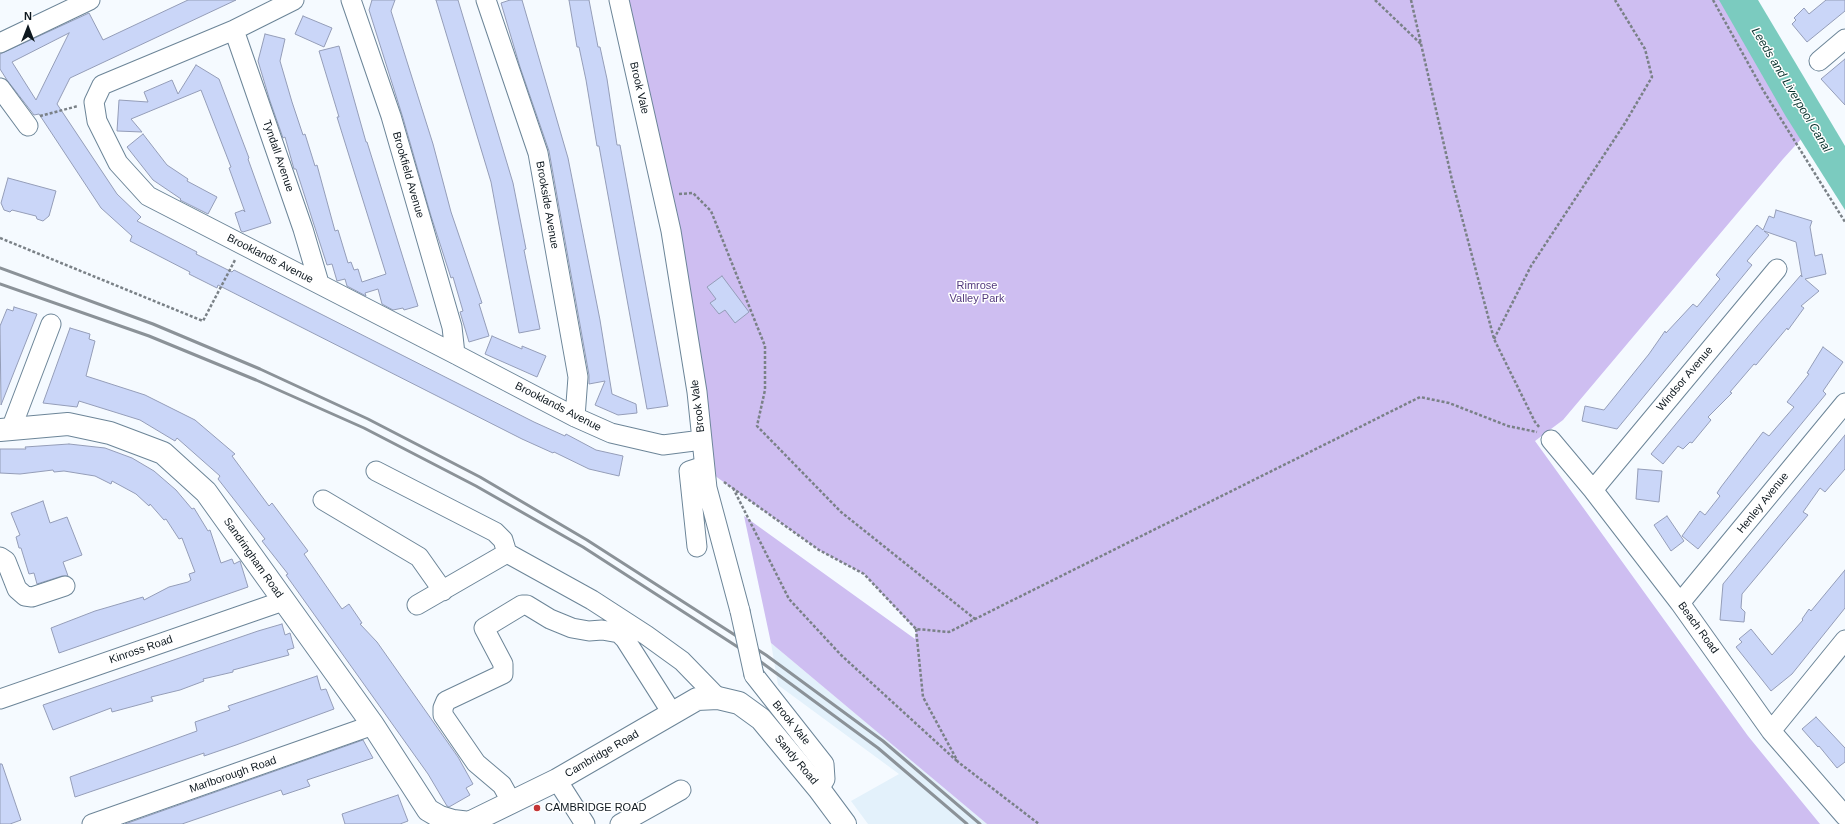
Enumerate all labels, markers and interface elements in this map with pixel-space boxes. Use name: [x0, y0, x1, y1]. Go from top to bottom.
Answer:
north arrow: [8, 8, 48, 48]
text: N: [24, 10, 32, 22]
water label: Leeds and Liverpool Canal: [1748, 25, 1834, 155]
street label: Brook Vale: [627, 61, 651, 115]
street label: Tyndall Avenue: [260, 118, 296, 194]
street label: Brookfield Avenue: [389, 130, 427, 220]
street label: Brookside Avenue: [533, 160, 561, 250]
street label: Brooklands Avenue: [225, 232, 315, 286]
park label: Rimrose Valley Park: [950, 279, 1004, 305]
street label: Windsor Avenue: [1654, 344, 1716, 414]
street label: Brook Vale: [688, 379, 708, 433]
street label: Brooklands Avenue: [513, 380, 603, 434]
street label: Henley Avenue: [1734, 470, 1792, 536]
street label: Sandringham Road: [220, 515, 286, 601]
street label: Beach Road: [1675, 600, 1721, 656]
street label: Kinross Road: [108, 633, 174, 667]
street label: Brook Vale: [769, 698, 813, 748]
street label: Cambridge Road: [563, 727, 641, 781]
street label: Sandy Road: [771, 733, 821, 787]
street label: Marlborough Road: [188, 754, 278, 796]
place label: CAMBRIDGE ROAD: [545, 801, 646, 815]
marker: CAMBRIDGE ROAD: [532, 803, 542, 813]

